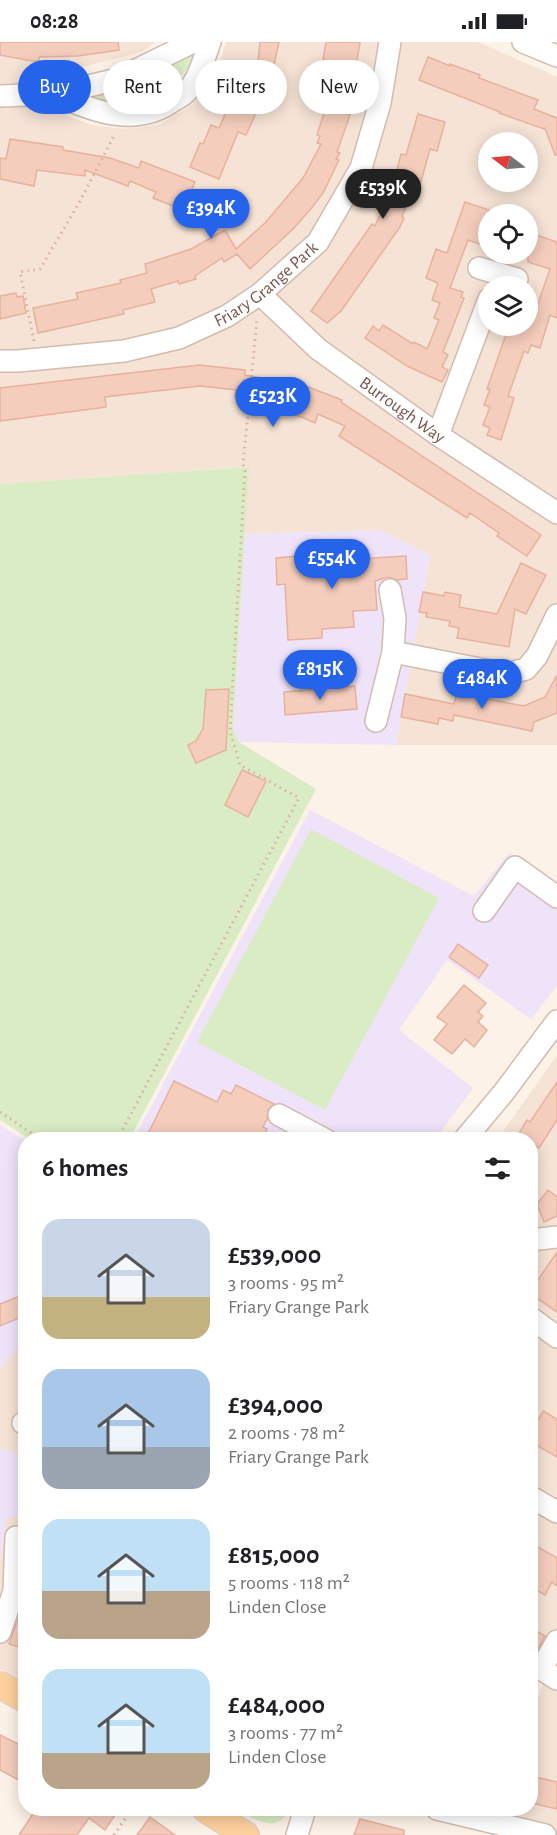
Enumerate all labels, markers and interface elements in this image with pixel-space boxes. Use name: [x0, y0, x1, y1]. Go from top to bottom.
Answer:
text: 08:28: [30, 10, 79, 32]
chip: Buy: [18, 60, 91, 114]
chip: Rent: [103, 60, 183, 114]
chip: Filters: [195, 60, 287, 114]
chip: New: [299, 60, 379, 114]
north arrow: [478, 132, 538, 192]
map controls: [478, 132, 538, 336]
pin: £539K: [341, 169, 425, 220]
text: £539K: [359, 178, 407, 198]
pin: £394K: [169, 189, 253, 240]
text: £394K: [187, 198, 235, 218]
button: locate: [478, 204, 538, 264]
street label: Friary Grange Park: [212, 238, 322, 331]
button: layers: [478, 276, 538, 336]
street label: Burrough Way: [356, 374, 448, 447]
pin: £523K: [231, 377, 315, 428]
text: £523K: [249, 386, 297, 406]
pin: £554K: [290, 539, 374, 590]
text: £554K: [308, 548, 356, 568]
pin: £815K: [278, 650, 362, 701]
text: £815K: [297, 659, 343, 679]
pin: £484K: [440, 659, 524, 710]
text: £484K: [457, 668, 507, 688]
icon: filters: [481, 1152, 514, 1185]
text: 6 homes: [42, 1155, 128, 1181]
text: £539,000: [228, 1242, 321, 1268]
icon: home: [90, 1243, 162, 1315]
text: 3 rooms · 95 m²: [228, 1273, 344, 1293]
text: Friary Grange Park: [228, 1297, 369, 1317]
text: £394,000: [228, 1392, 323, 1418]
icon: home: [90, 1393, 162, 1465]
text: 2 rooms · 78 m²: [228, 1423, 345, 1443]
text: Friary Grange Park: [228, 1447, 369, 1467]
text: £815,000: [228, 1542, 320, 1568]
icon: home: [90, 1543, 162, 1615]
text: 5 rooms · 118 m²: [228, 1573, 350, 1593]
text: Linden Close: [228, 1597, 326, 1617]
text: £484,000: [228, 1692, 325, 1718]
icon: home: [90, 1693, 162, 1765]
text: 3 rooms · 77 m²: [228, 1723, 343, 1743]
text: Linden Close: [228, 1747, 326, 1767]

